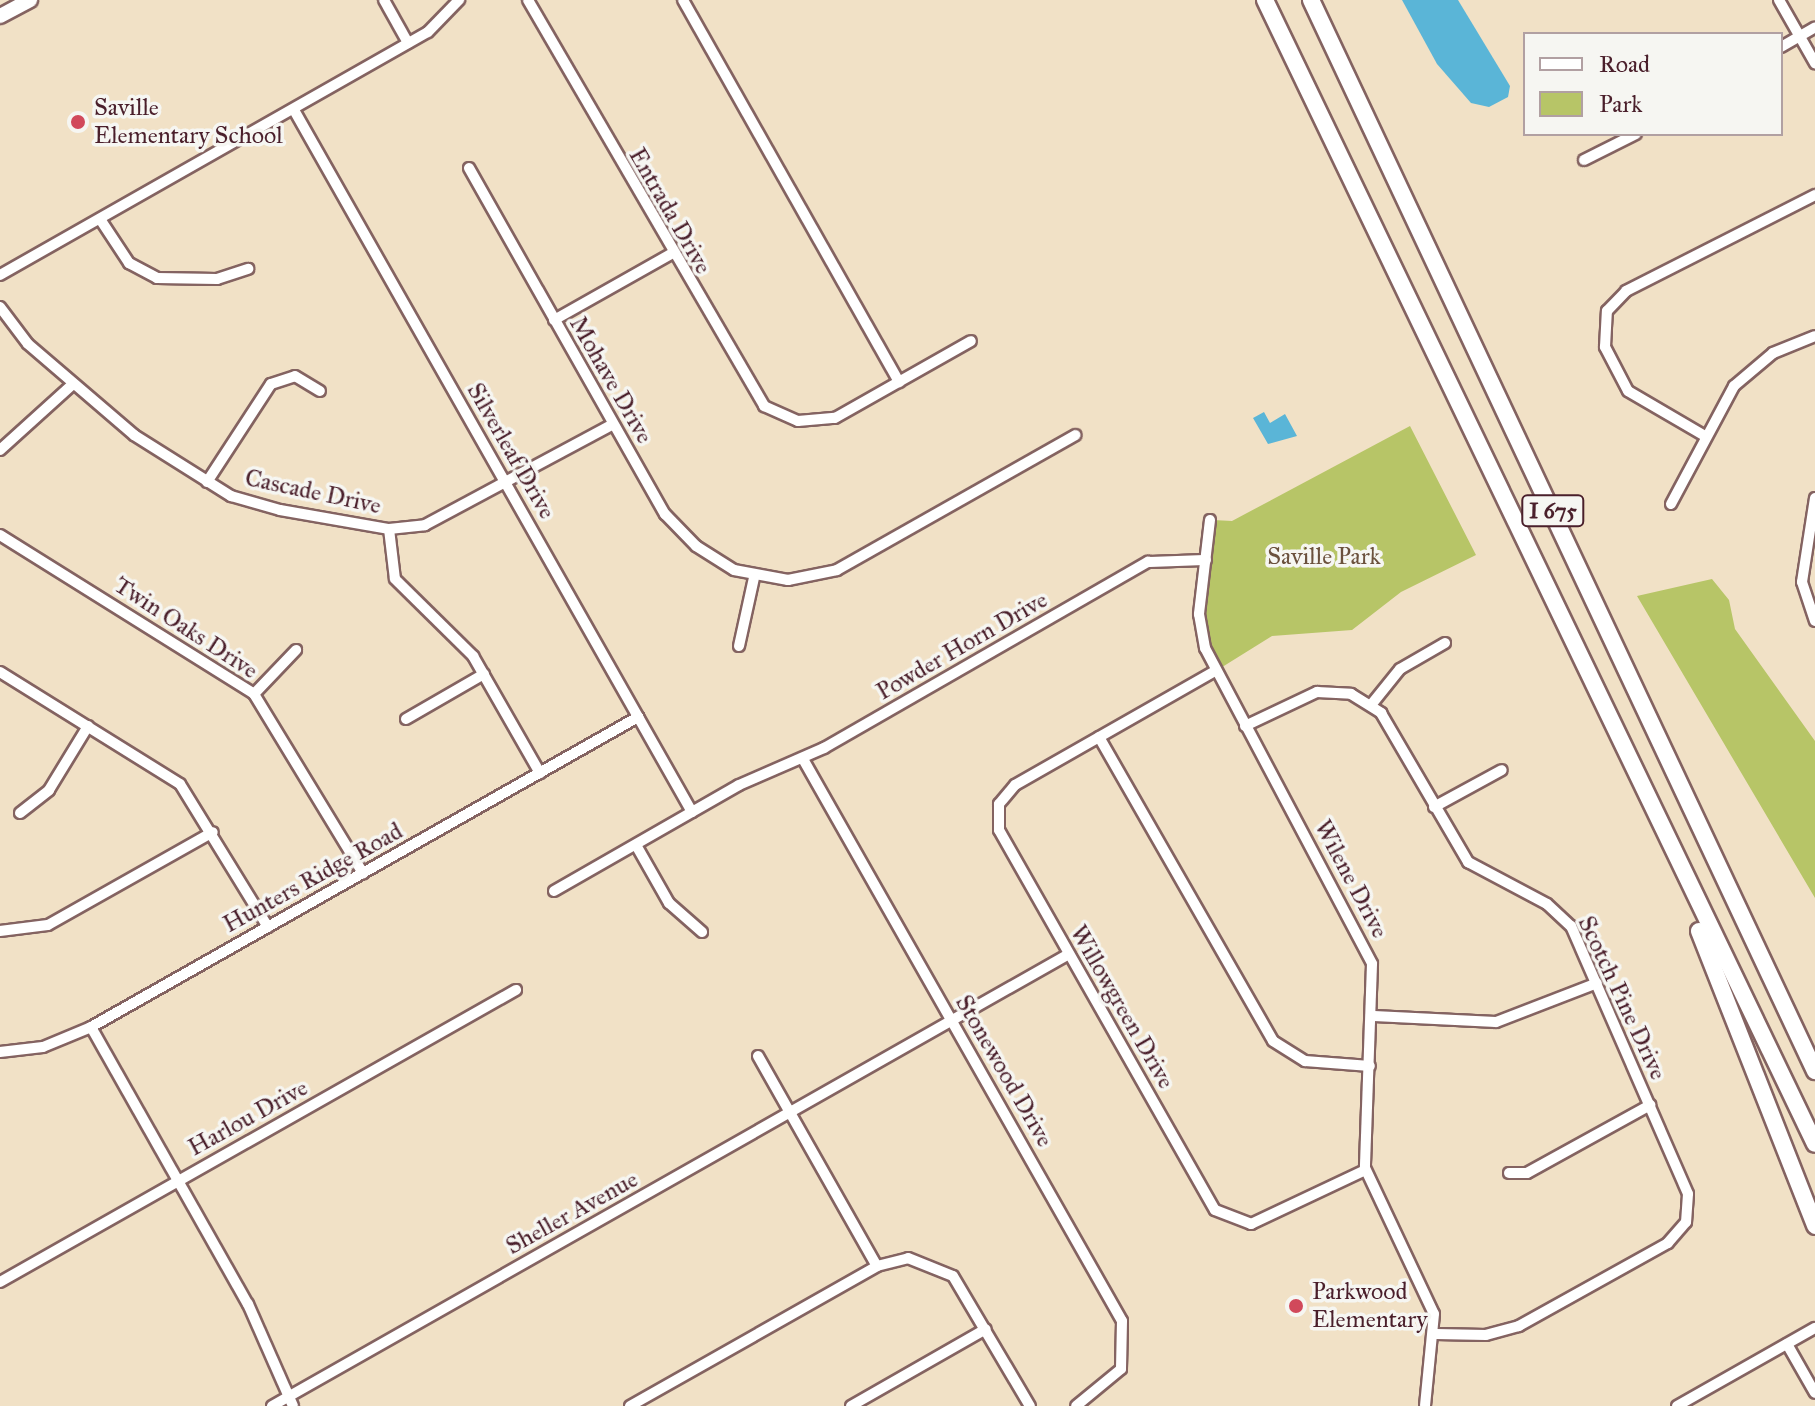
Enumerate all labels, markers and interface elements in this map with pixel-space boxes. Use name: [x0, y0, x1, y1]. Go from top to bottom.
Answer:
legend: [1523, 32, 1783, 136]
text: Road: [1599, 49, 1650, 79]
text: Park: [1599, 89, 1642, 119]
place label: Saville Elementary School: [94, 94, 283, 150]
marker: Saville Elementary School: [69, 113, 87, 131]
street label: Entrada Drive: [622, 143, 718, 279]
street label: Mohave Drive: [563, 311, 659, 449]
street label: Silverleaf Drive: [461, 378, 561, 524]
street label: Cascade Drive: [242, 464, 384, 520]
road number: I 675: [1521, 493, 1585, 529]
park label: Saville Park: [1267, 543, 1381, 571]
street label: Twin Oaks Drive: [109, 571, 263, 685]
street label: Powder Horn Drive: [871, 585, 1053, 707]
street label: Wilene Drive: [1308, 815, 1394, 943]
street label: Hunters Ridge Road: [218, 817, 408, 939]
street label: Scotch Pine Drive: [1571, 912, 1673, 1084]
street label: Willowgreen Drive: [1064, 920, 1180, 1094]
street label: Stonewood Drive: [949, 990, 1059, 1152]
street label: Harlou Drive: [183, 1073, 313, 1163]
street label: Sheller Avenue: [501, 1165, 643, 1261]
place label: Parkwood Elementary: [1312, 1278, 1427, 1334]
marker: Parkwood Elementary: [1287, 1297, 1305, 1315]

